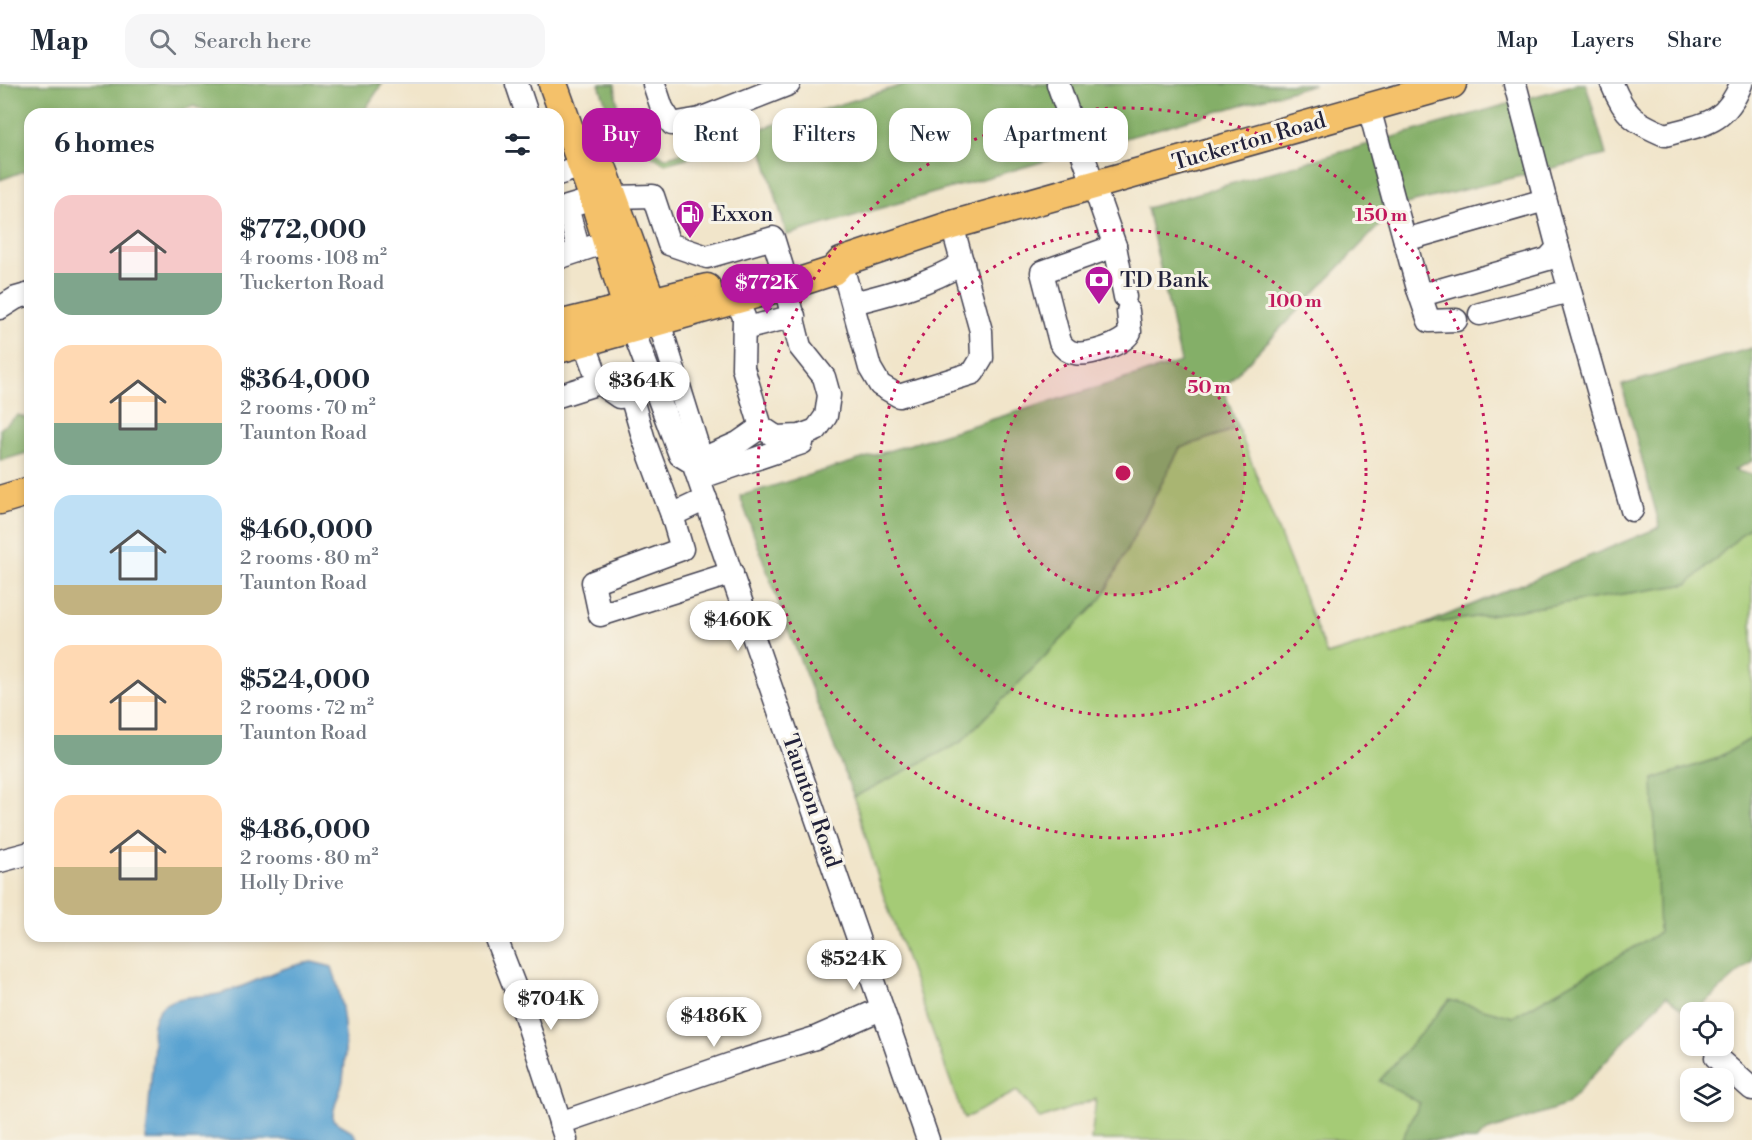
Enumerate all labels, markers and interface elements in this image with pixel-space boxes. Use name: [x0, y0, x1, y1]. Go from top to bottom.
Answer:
search box: [125, 14, 545, 68]
text: Map: [30, 24, 89, 59]
icon: search: [146, 25, 179, 58]
text: Search here: [194, 28, 311, 55]
text: Map: [1497, 28, 1538, 54]
text: Layers: [1571, 28, 1634, 54]
text: Share: [1667, 28, 1722, 54]
street label: Tuckerton Road: [1169, 107, 1329, 177]
chip: Buy: [582, 108, 661, 162]
chip: Rent: [673, 108, 760, 162]
chip: Filters: [772, 108, 877, 162]
chip: New: [889, 108, 971, 162]
chip: Apartment: [983, 108, 1128, 162]
text: 6 homes: [54, 128, 155, 160]
icon: filters: [501, 128, 534, 161]
fuel station icon: Exxon: [674, 198, 706, 240]
place label: Exxon: [711, 201, 773, 228]
text: 150 m: [1355, 204, 1408, 227]
text: $772,000: [240, 214, 366, 246]
icon: home: [102, 219, 174, 291]
text: 4 rooms · 108 m²: [240, 246, 387, 271]
pin: $772K: [725, 264, 809, 315]
bank icon: TD Bank: [1083, 264, 1115, 306]
place label: TD Bank: [1120, 267, 1210, 294]
text: Tuckerton Road: [240, 271, 384, 296]
text: $772K: [735, 271, 799, 296]
text: 100 m: [1268, 290, 1322, 313]
pin: $364K: [600, 362, 684, 413]
text: $364,000: [240, 364, 370, 396]
icon: home: [102, 369, 174, 441]
text: $364K: [609, 369, 675, 394]
text: 50 m: [1187, 376, 1231, 399]
text: 2 rooms · 70 m²: [240, 396, 376, 421]
text: Taunton Road: [240, 421, 367, 446]
centre of rings: [1113, 463, 1133, 483]
text: $460,000: [240, 514, 373, 546]
icon: home: [102, 519, 174, 591]
text: 2 rooms · 80 m²: [240, 546, 378, 571]
text: Taunton Road: [240, 571, 367, 596]
pin: $460K: [696, 601, 780, 652]
text: $460K: [704, 608, 772, 633]
text: $524,000: [240, 664, 370, 696]
icon: home: [102, 669, 174, 741]
text: 2 rooms · 72 m²: [240, 696, 374, 721]
text: Taunton Road: [240, 721, 367, 746]
street label: Taunton Road: [776, 731, 847, 872]
text: $486,000: [240, 814, 371, 846]
icon: home: [102, 819, 174, 891]
text: 2 rooms · 80 m²: [240, 846, 378, 871]
text: Holly Drive: [240, 871, 344, 896]
pin: $524K: [812, 940, 896, 991]
text: $524K: [821, 947, 887, 972]
pin: $704K: [509, 980, 593, 1031]
text: $704K: [517, 987, 585, 1012]
pin: $486K: [672, 997, 756, 1048]
map controls: [1680, 1002, 1734, 1122]
button: locate: [1680, 1002, 1734, 1056]
text: $486K: [681, 1004, 747, 1029]
button: layers: [1680, 1068, 1734, 1122]

